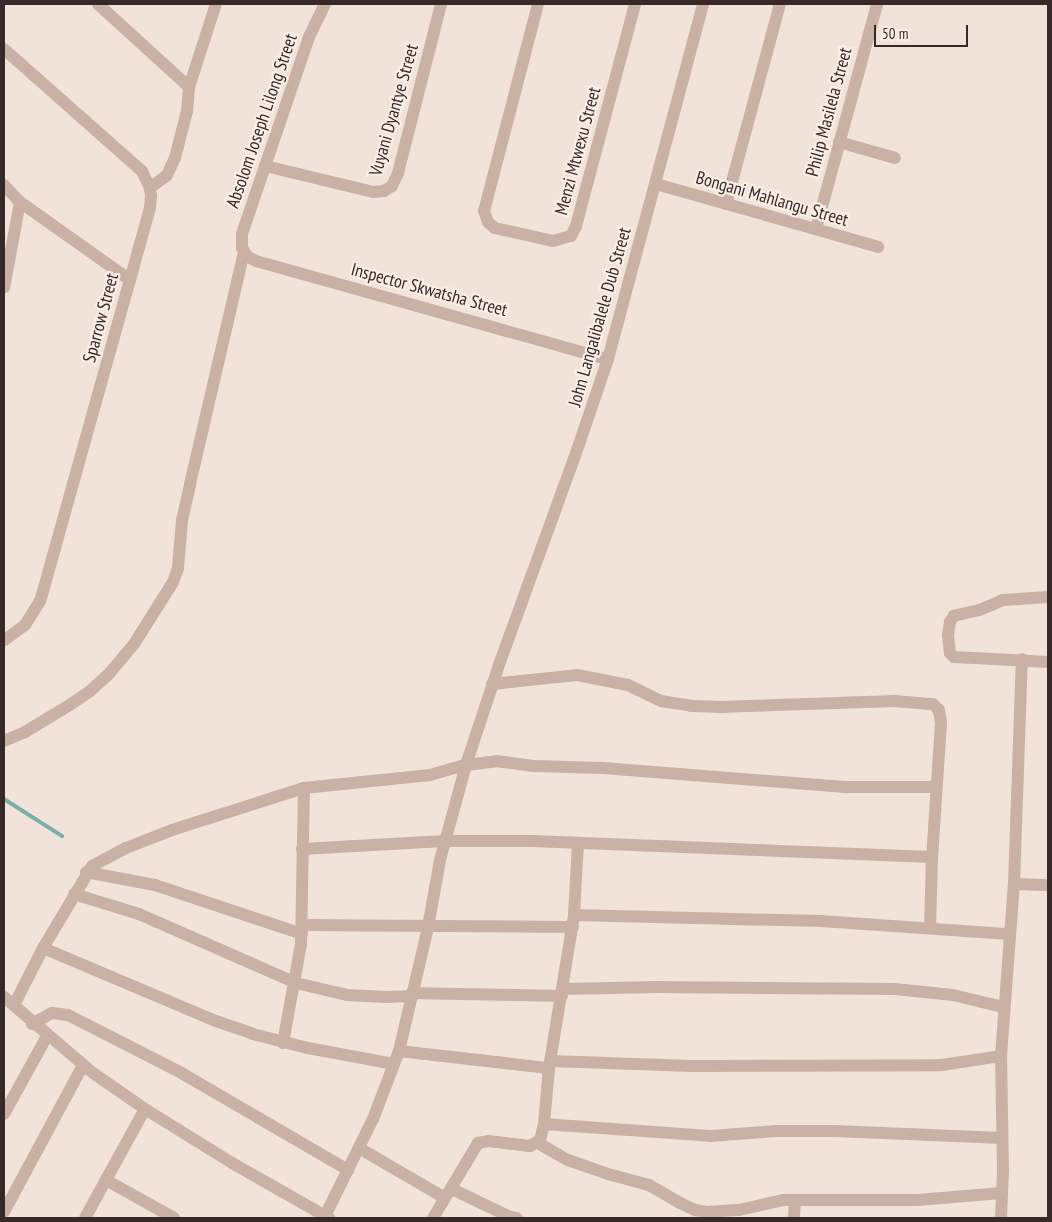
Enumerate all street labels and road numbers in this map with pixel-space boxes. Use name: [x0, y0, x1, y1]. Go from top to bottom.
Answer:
street label: Absolom Joseph Lilong Street: [222, 31, 302, 211]
street label: Vuyani Dyantye Street: [365, 42, 423, 178]
street label: Philip Masilela Street: [801, 45, 857, 179]
street label: Menzi Mtwexu Street: [551, 85, 605, 217]
street label: Bongani Mahlangu Street: [693, 167, 851, 231]
street label: John Langalibalele Dub Street: [564, 225, 636, 409]
street label: Inspector Skwatsha Street: [349, 259, 509, 321]
street label: Sparrow Street: [79, 271, 123, 365]

